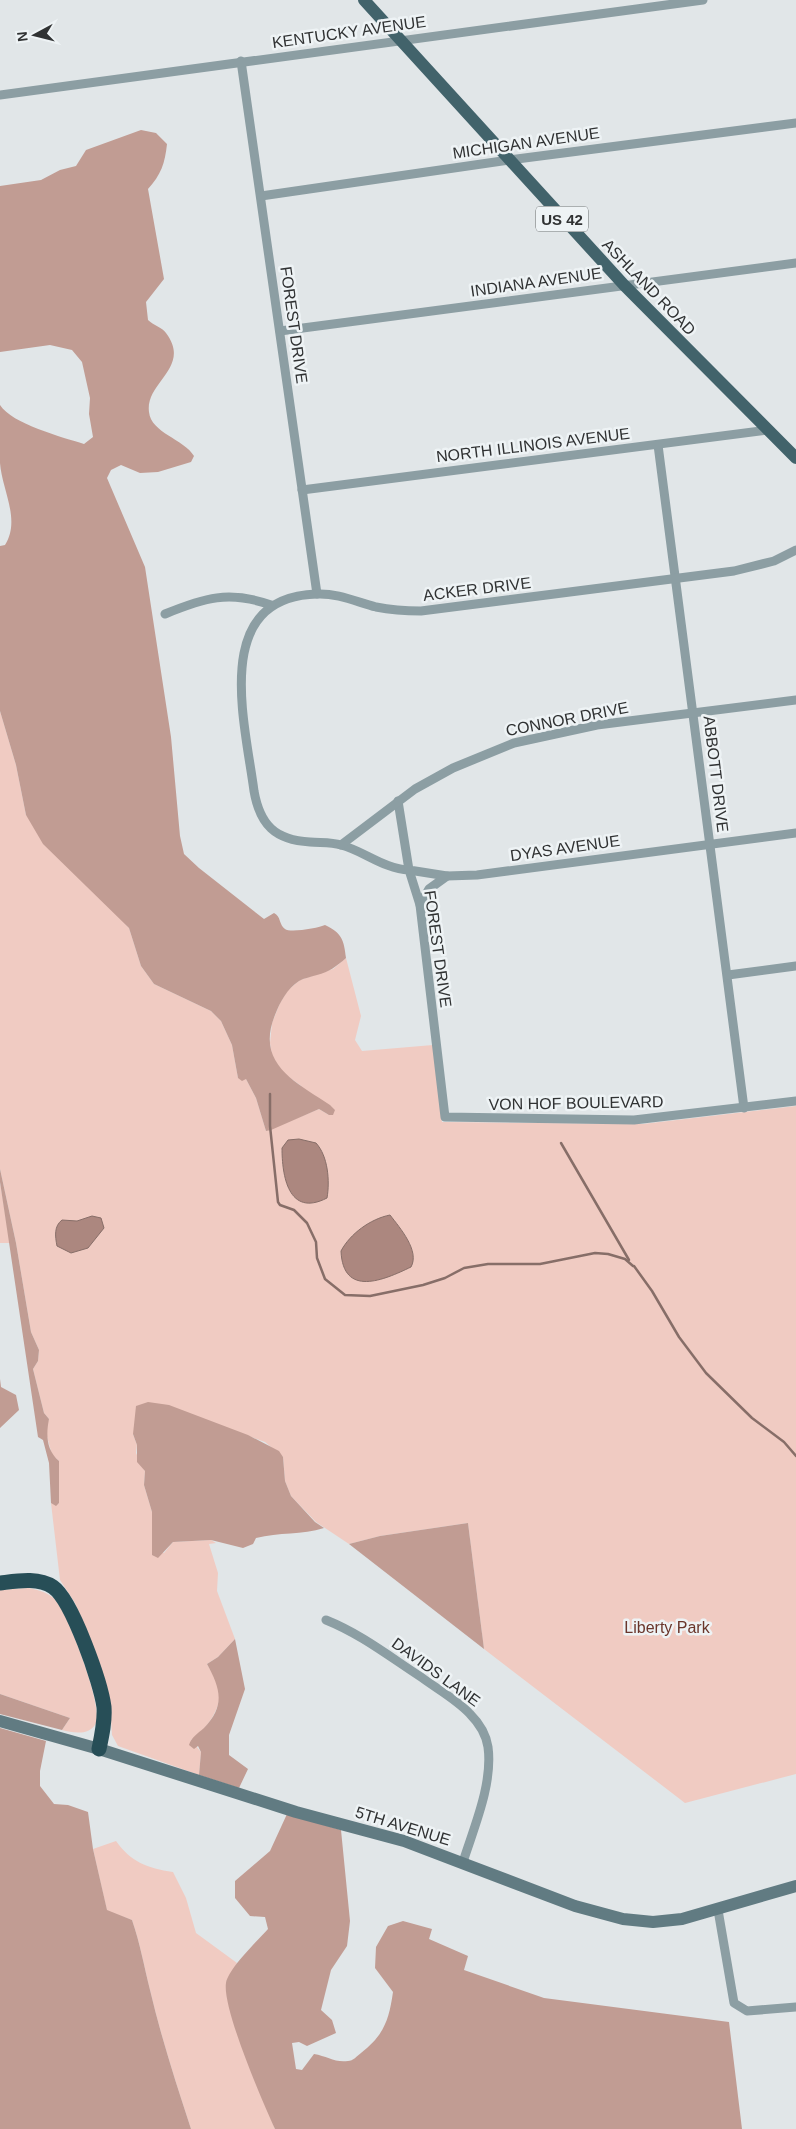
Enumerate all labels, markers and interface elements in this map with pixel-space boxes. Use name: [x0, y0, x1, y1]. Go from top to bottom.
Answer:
north arrow: [10, 10, 60, 60]
street label: KENTUCKY AVENUE: [271, 13, 427, 51]
text: N: [14, 31, 31, 43]
street label: MICHIGAN AVENUE: [451, 124, 601, 162]
road number: US 42: [536, 206, 588, 232]
street label: ASHLAND ROAD: [599, 236, 699, 338]
street label: INDIANA AVENUE: [469, 264, 603, 300]
street label: FOREST DRIVE: [277, 265, 311, 385]
street label: NORTH ILLINOIS AVENUE: [435, 425, 631, 465]
street label: ACKER DRIVE: [422, 574, 532, 604]
street label: CONNOR DRIVE: [504, 699, 630, 739]
street label: ABBOTT DRIVE: [700, 715, 732, 833]
street label: DYAS AVENUE: [509, 832, 621, 864]
street label: FOREST DRIVE: [421, 889, 455, 1009]
street label: VON HOF BOULEVARD: [488, 1093, 664, 1113]
park label: Liberty Park: [624, 1619, 711, 1636]
street label: DAVIDS LANE: [389, 1634, 483, 1710]
street label: 5TH AVENUE: [353, 1803, 453, 1849]

